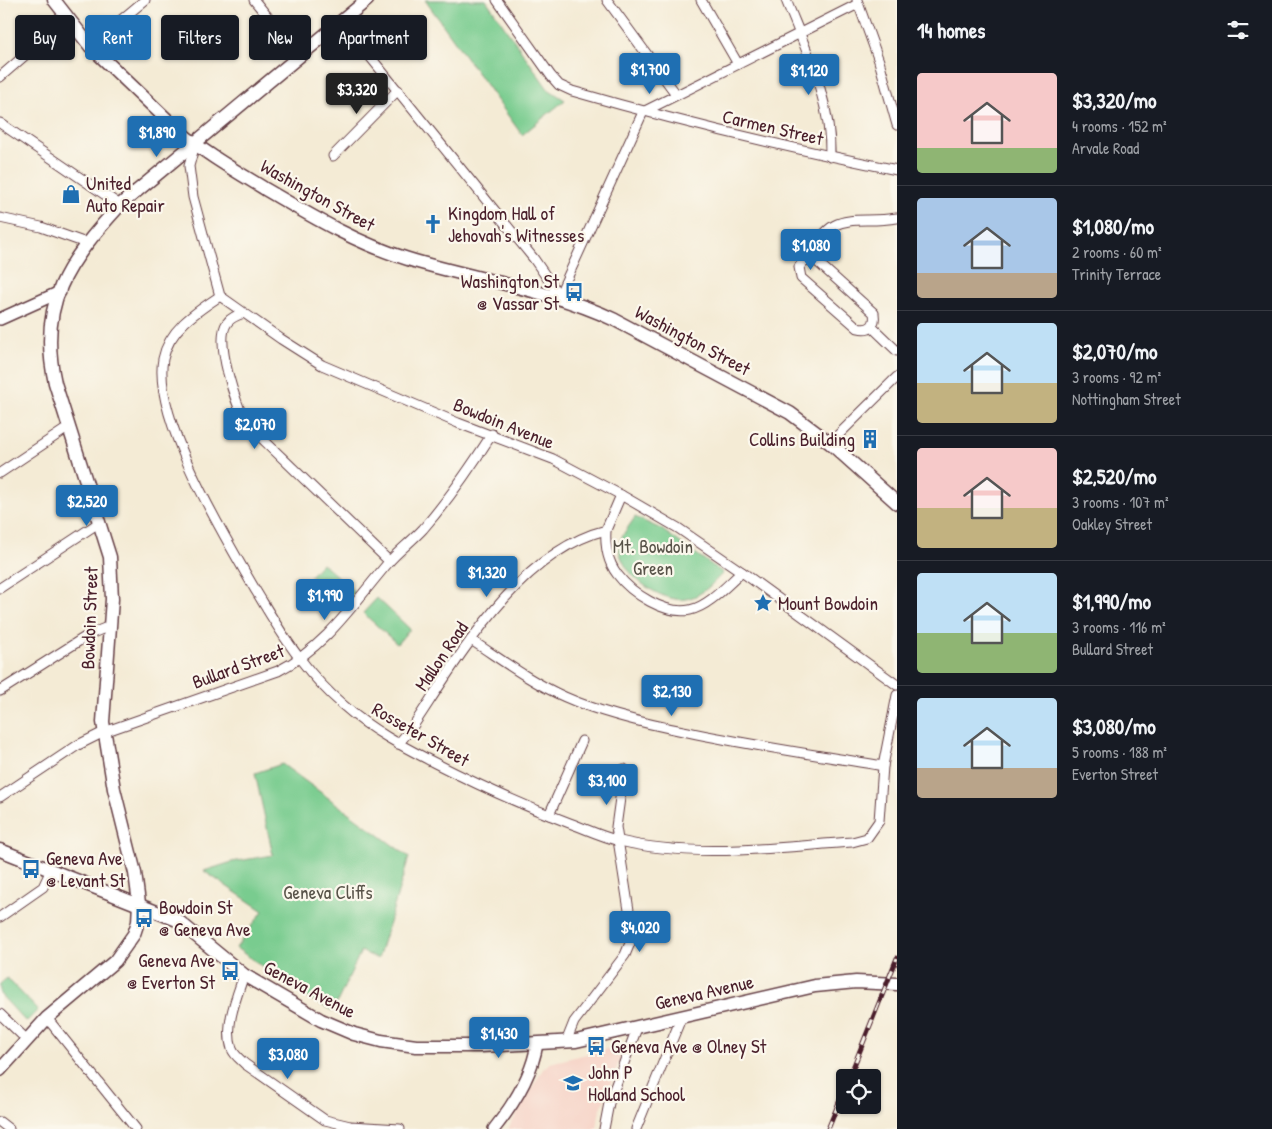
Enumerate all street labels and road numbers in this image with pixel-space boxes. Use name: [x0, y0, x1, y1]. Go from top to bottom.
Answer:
street label: Carmen Street: [720, 103, 826, 151]
street label: Washington Street: [256, 153, 380, 237]
street label: Washington Street: [631, 299, 756, 382]
street label: Bowdoin Avenue: [450, 391, 559, 455]
street label: Bowdoin Street: [74, 566, 104, 670]
street label: Mallon Road: [408, 616, 474, 696]
street label: Bullard Street: [188, 637, 288, 695]
street label: Rosseter Street: [368, 696, 475, 773]
street label: Geneva Avenue: [260, 954, 361, 1024]
street label: Geneva Avenue: [652, 968, 756, 1016]

